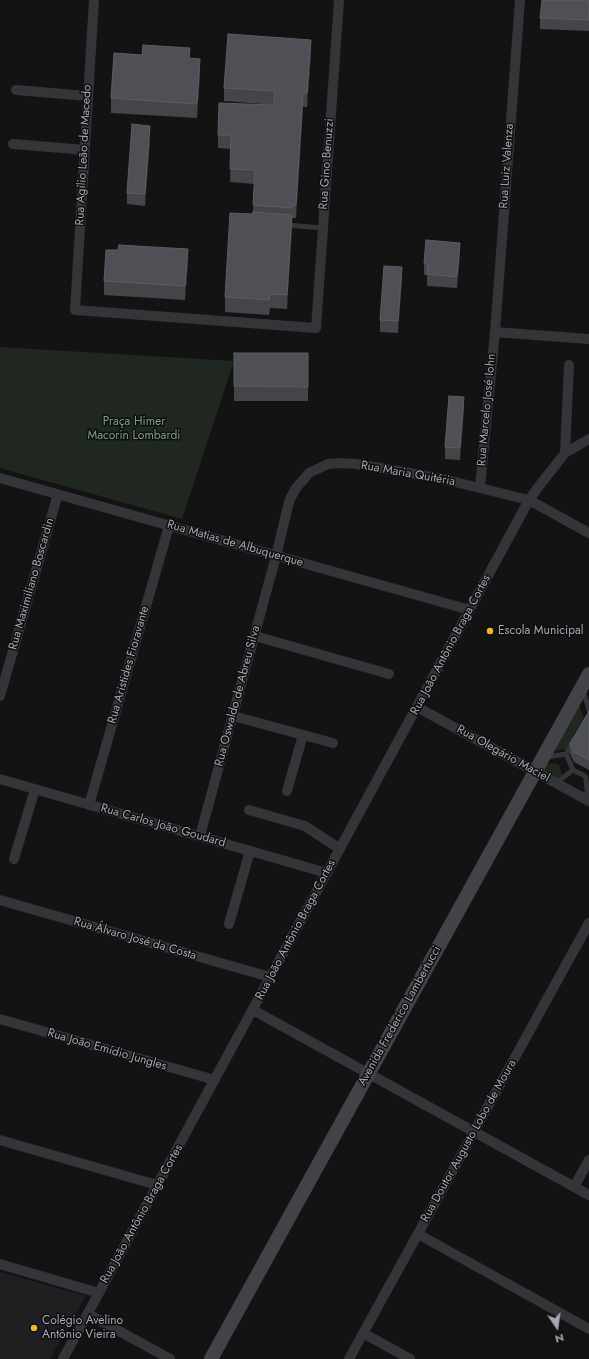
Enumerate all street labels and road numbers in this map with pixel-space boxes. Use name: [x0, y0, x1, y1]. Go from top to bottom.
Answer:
street label: Rua Agílio Leão de Macedo: [73, 84, 95, 226]
street label: Rua Gino Benuzzi: [317, 118, 337, 210]
street label: Rua Luiz Valenza: [497, 123, 517, 209]
street label: Rua Marcelo José Iohn: [475, 353, 499, 467]
street label: Rua Maria Quitéria: [360, 459, 456, 489]
street label: Rua Maximiliano Boscardin: [6, 516, 58, 652]
street label: Rua Matias de Albuquerque: [165, 518, 305, 570]
street label: Rua João Antônio Braga Cortes: [408, 572, 494, 718]
street label: Rua Aristides Fioravante: [105, 604, 153, 726]
street label: Rua Oswaldo de Abreu Silva: [212, 624, 264, 768]
street label: Rua Olegário Maciel: [454, 722, 552, 786]
street label: Rua Carlos João Goudard: [99, 801, 227, 851]
street label: Rua João Antônio Braga Cortes: [253, 857, 339, 1003]
street label: Rua Álvaro José da Costa: [72, 915, 198, 963]
street label: Avenida Frederico Lambertucci: [355, 944, 445, 1088]
street label: Rua João Emídio Jungles: [46, 1026, 168, 1074]
street label: Rua Doutor Augusto Lobo de Moura: [418, 1057, 520, 1225]
street label: Rua João Antônio Braga Cortes: [98, 1142, 186, 1286]

